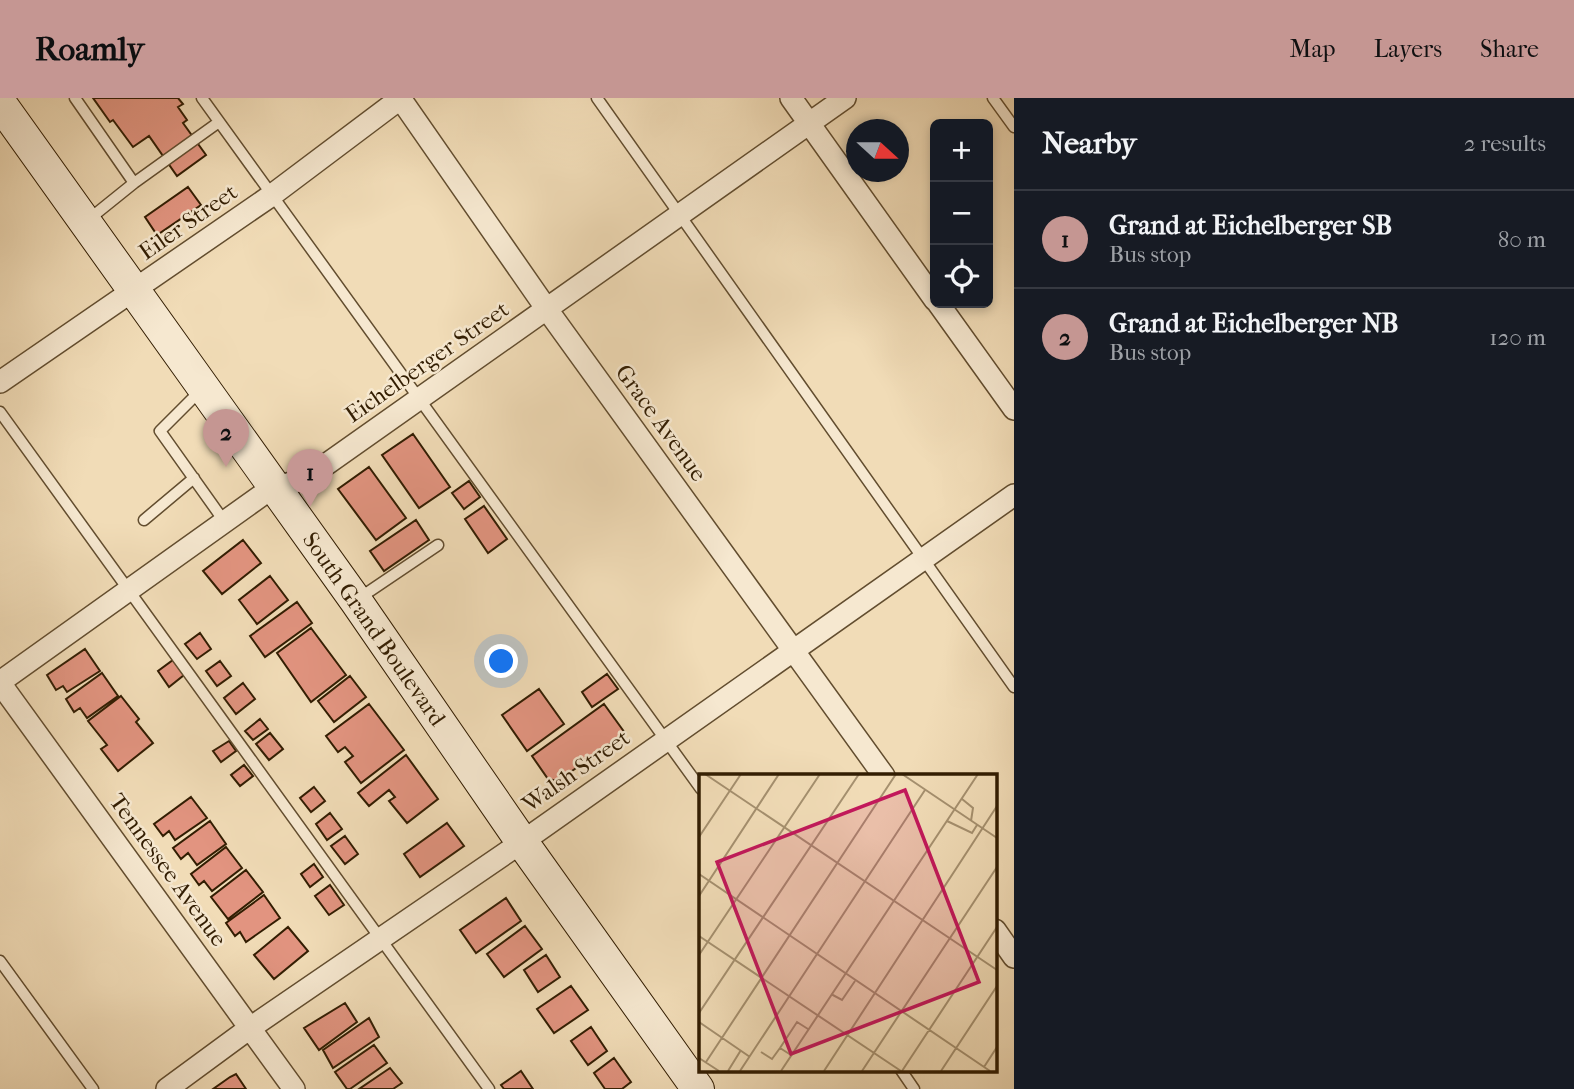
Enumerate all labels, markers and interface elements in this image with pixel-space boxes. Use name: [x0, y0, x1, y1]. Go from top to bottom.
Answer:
text: Roamly: [35, 30, 144, 69]
text: Map: [1290, 35, 1336, 63]
text: Layers: [1374, 35, 1442, 63]
text: Share: [1480, 35, 1539, 63]
north arrow: [846, 119, 909, 182]
map controls: [930, 119, 993, 308]
button: +: [930, 119, 993, 182]
text: Nearby: [1042, 126, 1137, 161]
text: 2 results: [1464, 130, 1546, 157]
street label: Eiler Street: [134, 178, 242, 266]
button: −: [930, 182, 993, 245]
text: Grand at Eichelberger SB: [1109, 210, 1392, 241]
text: 1: [1061, 226, 1069, 253]
text: 80 m: [1498, 226, 1546, 253]
text: Bus stop: [1109, 241, 1191, 268]
button: locate: [930, 245, 993, 308]
street label: Eichelberger Street: [340, 296, 514, 428]
text: Grand at Eichelberger NB: [1109, 308, 1399, 339]
text: 2: [1059, 324, 1071, 351]
text: 120 m: [1489, 324, 1546, 351]
text: Bus stop: [1109, 339, 1191, 366]
street label: Grace Avenue: [610, 359, 712, 487]
pin: 2: [203, 409, 249, 467]
pin: 1: [287, 449, 333, 507]
street label: South Grand Boulevard: [297, 527, 451, 732]
your location: [484, 644, 518, 678]
street label: Walsh Street: [516, 724, 635, 818]
inset map: [699, 774, 996, 1072]
street label: Tennessee Avenue: [104, 789, 232, 951]

